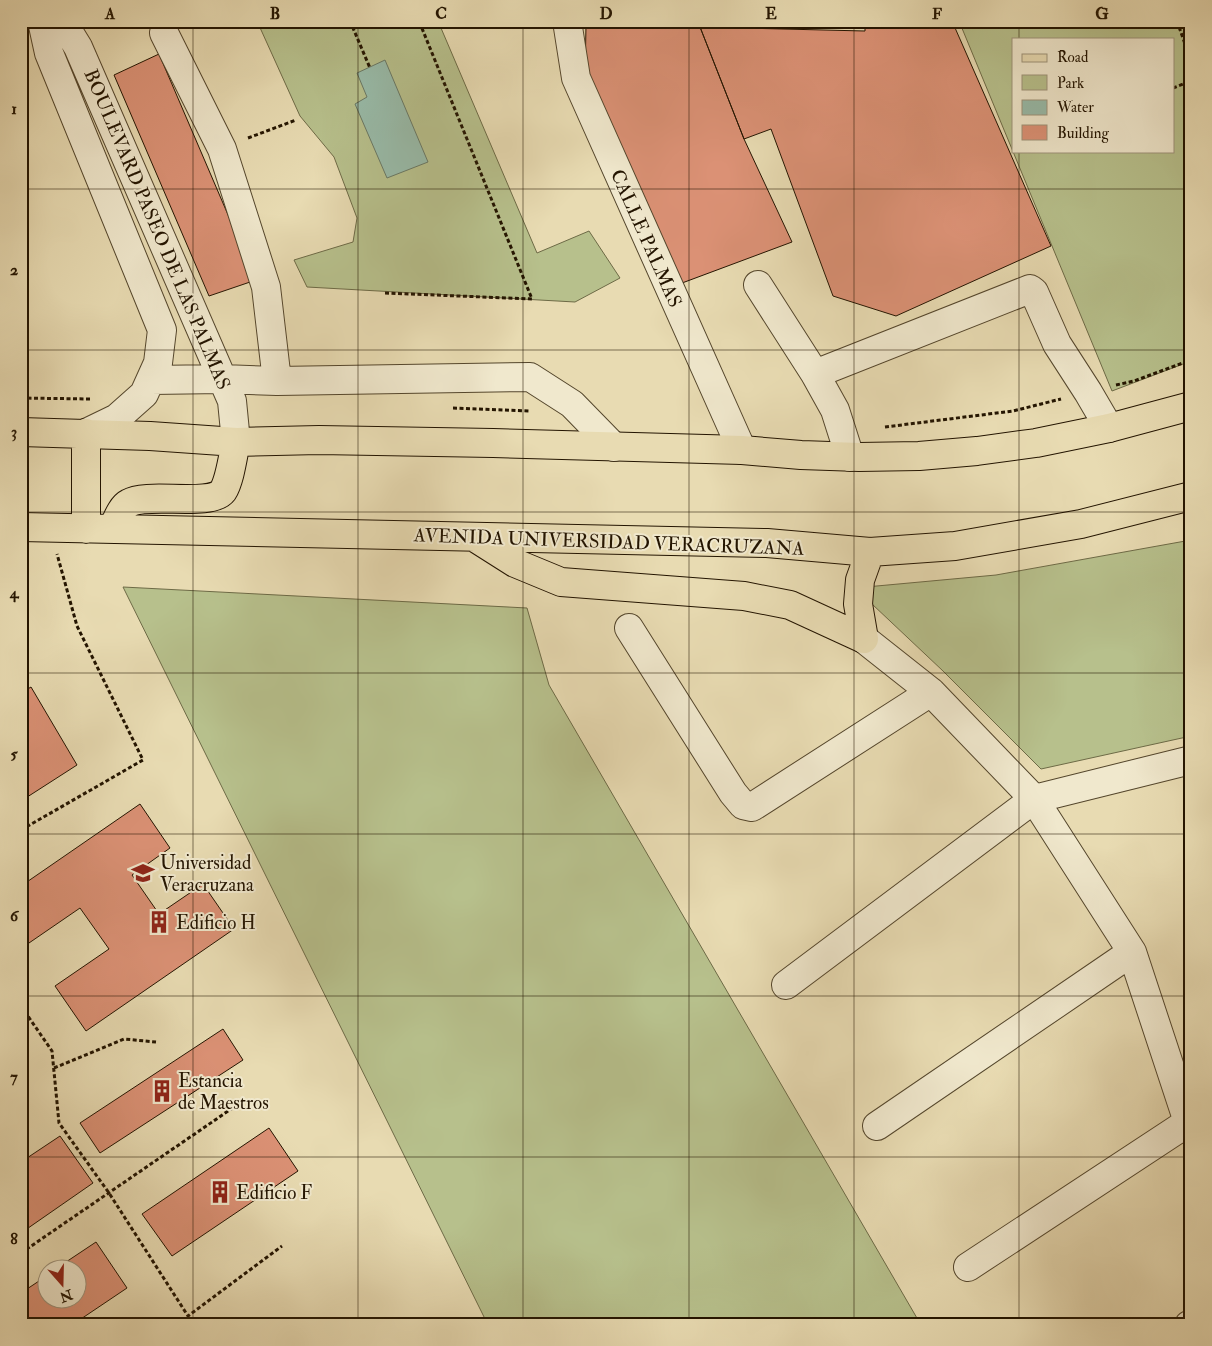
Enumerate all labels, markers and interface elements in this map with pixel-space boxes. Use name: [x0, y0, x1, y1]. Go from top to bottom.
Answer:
text: A: [104, 4, 116, 24]
text: B: [270, 4, 280, 24]
text: C: [435, 4, 447, 24]
text: D: [599, 4, 613, 24]
text: E: [765, 4, 777, 24]
text: F: [932, 4, 942, 24]
text: G: [1095, 4, 1109, 24]
legend: [1012, 38, 1174, 152]
text: Road: [1057, 48, 1089, 67]
street label: BOULEVARD PASEO DE LAS PALMAS: [78, 65, 236, 393]
text: Park: [1057, 74, 1084, 93]
text: Water: [1056, 98, 1094, 117]
text: 1: [11, 99, 17, 119]
text: Building: [1057, 124, 1109, 143]
street label: CALLE PALMAS: [605, 166, 687, 311]
text: 2: [10, 260, 18, 280]
text: 3: [11, 422, 17, 442]
street label: AVENIDA UNIVERSIDAD VERACRUZANA: [412, 523, 805, 561]
text: 4: [9, 583, 20, 603]
text: 5: [10, 744, 18, 764]
place label: Universidad Veracruzana: [160, 851, 254, 897]
school or university icon: Universidad Veracruzana: [130, 860, 156, 886]
text: 6: [10, 906, 20, 926]
building icon: Edificio H: [146, 909, 172, 935]
place label: Edificio H: [176, 911, 256, 935]
text: 7: [10, 1067, 18, 1087]
place label: Estancia de Maestros: [178, 1069, 269, 1115]
building icon: Estancia de Maestros: [149, 1078, 175, 1104]
building icon: Edificio F: [207, 1179, 233, 1205]
place label: Edificio F: [236, 1181, 312, 1205]
text: 8: [10, 1229, 18, 1249]
north arrow: [38, 1258, 88, 1308]
text: N: [57, 1285, 76, 1306]

